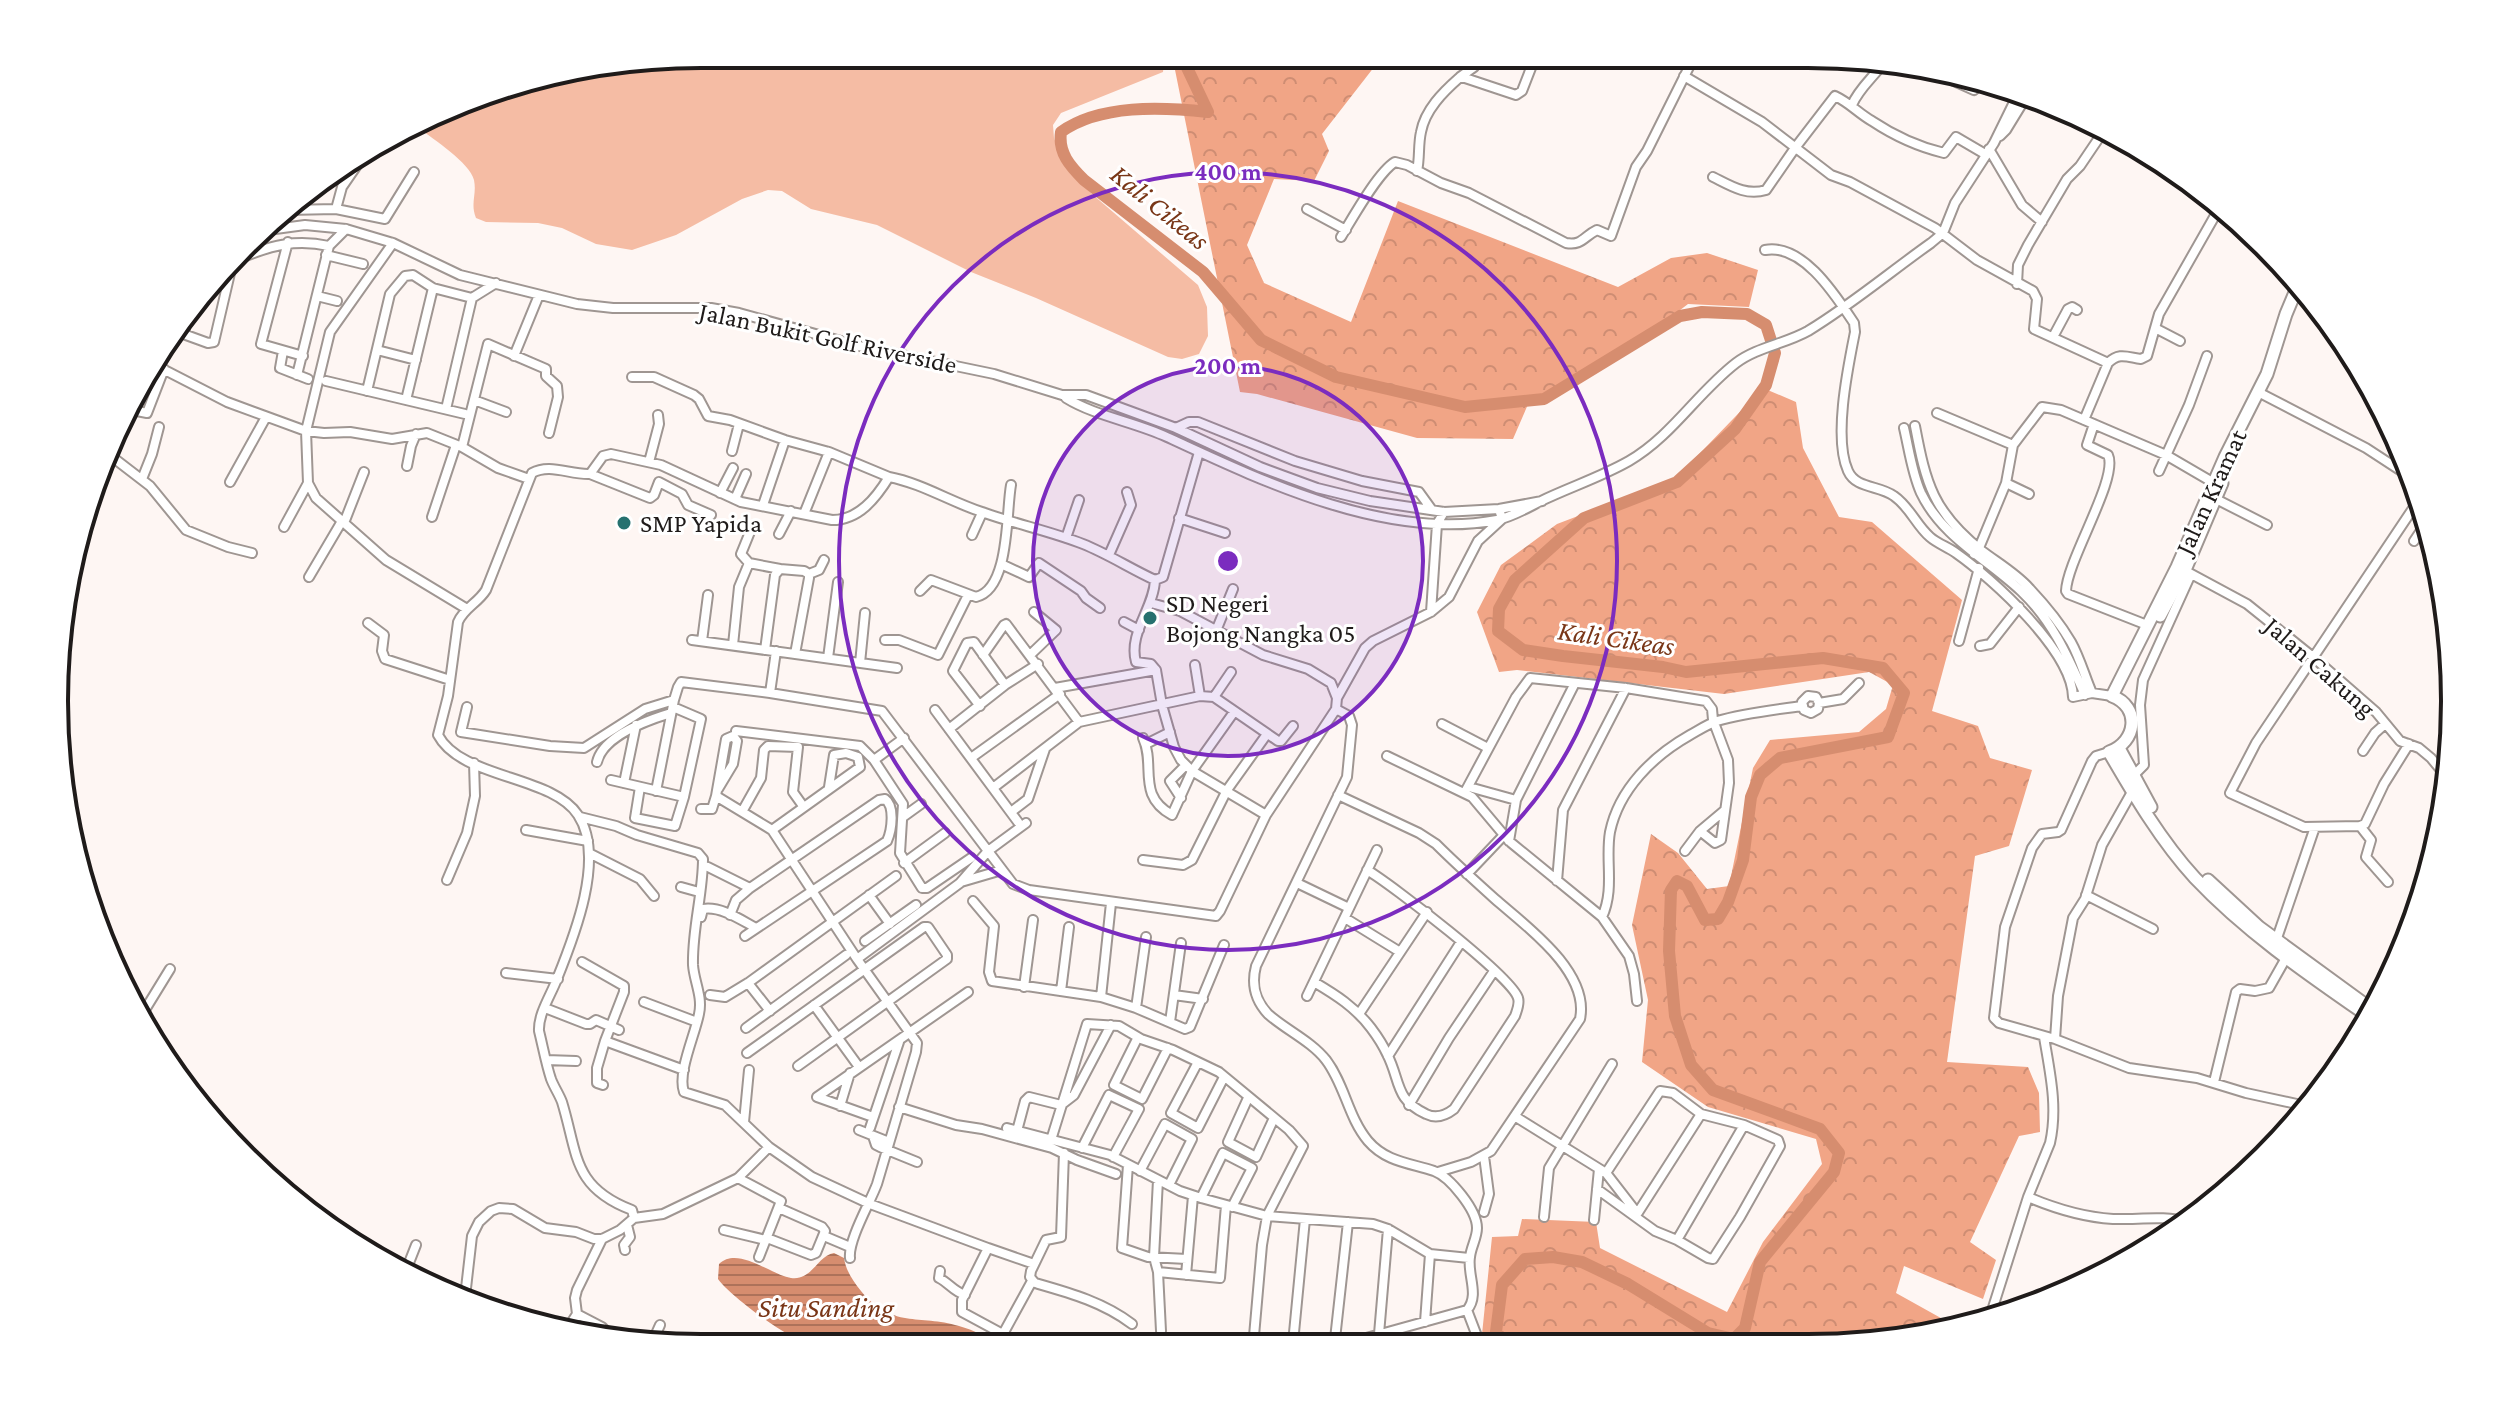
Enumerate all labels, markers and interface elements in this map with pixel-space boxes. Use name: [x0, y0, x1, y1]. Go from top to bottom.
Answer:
water label: Kali Cikeas: [1105, 158, 1216, 256]
text: 400 m: [1194, 158, 1262, 185]
street label: Jalan Bukit Golf Riverside: [695, 296, 959, 379]
text: 200 m: [1195, 352, 1262, 379]
street label: Jalan Kramat: [2169, 424, 2253, 561]
place label: SMP Yapida: [640, 509, 762, 538]
marker: SMP Yapida: [615, 514, 633, 532]
centre of rings: [1214, 547, 1242, 575]
place label: SD Negeri Bojong Nangka 05: [1166, 589, 1356, 648]
marker: SD Negeri Bojong Nangka 05: [1141, 609, 1159, 627]
street label: Jalan Cakung: [2257, 610, 2382, 723]
water label: Kali Cikeas: [1556, 615, 1676, 662]
water label: Situ Sanding: [758, 1292, 896, 1323]

